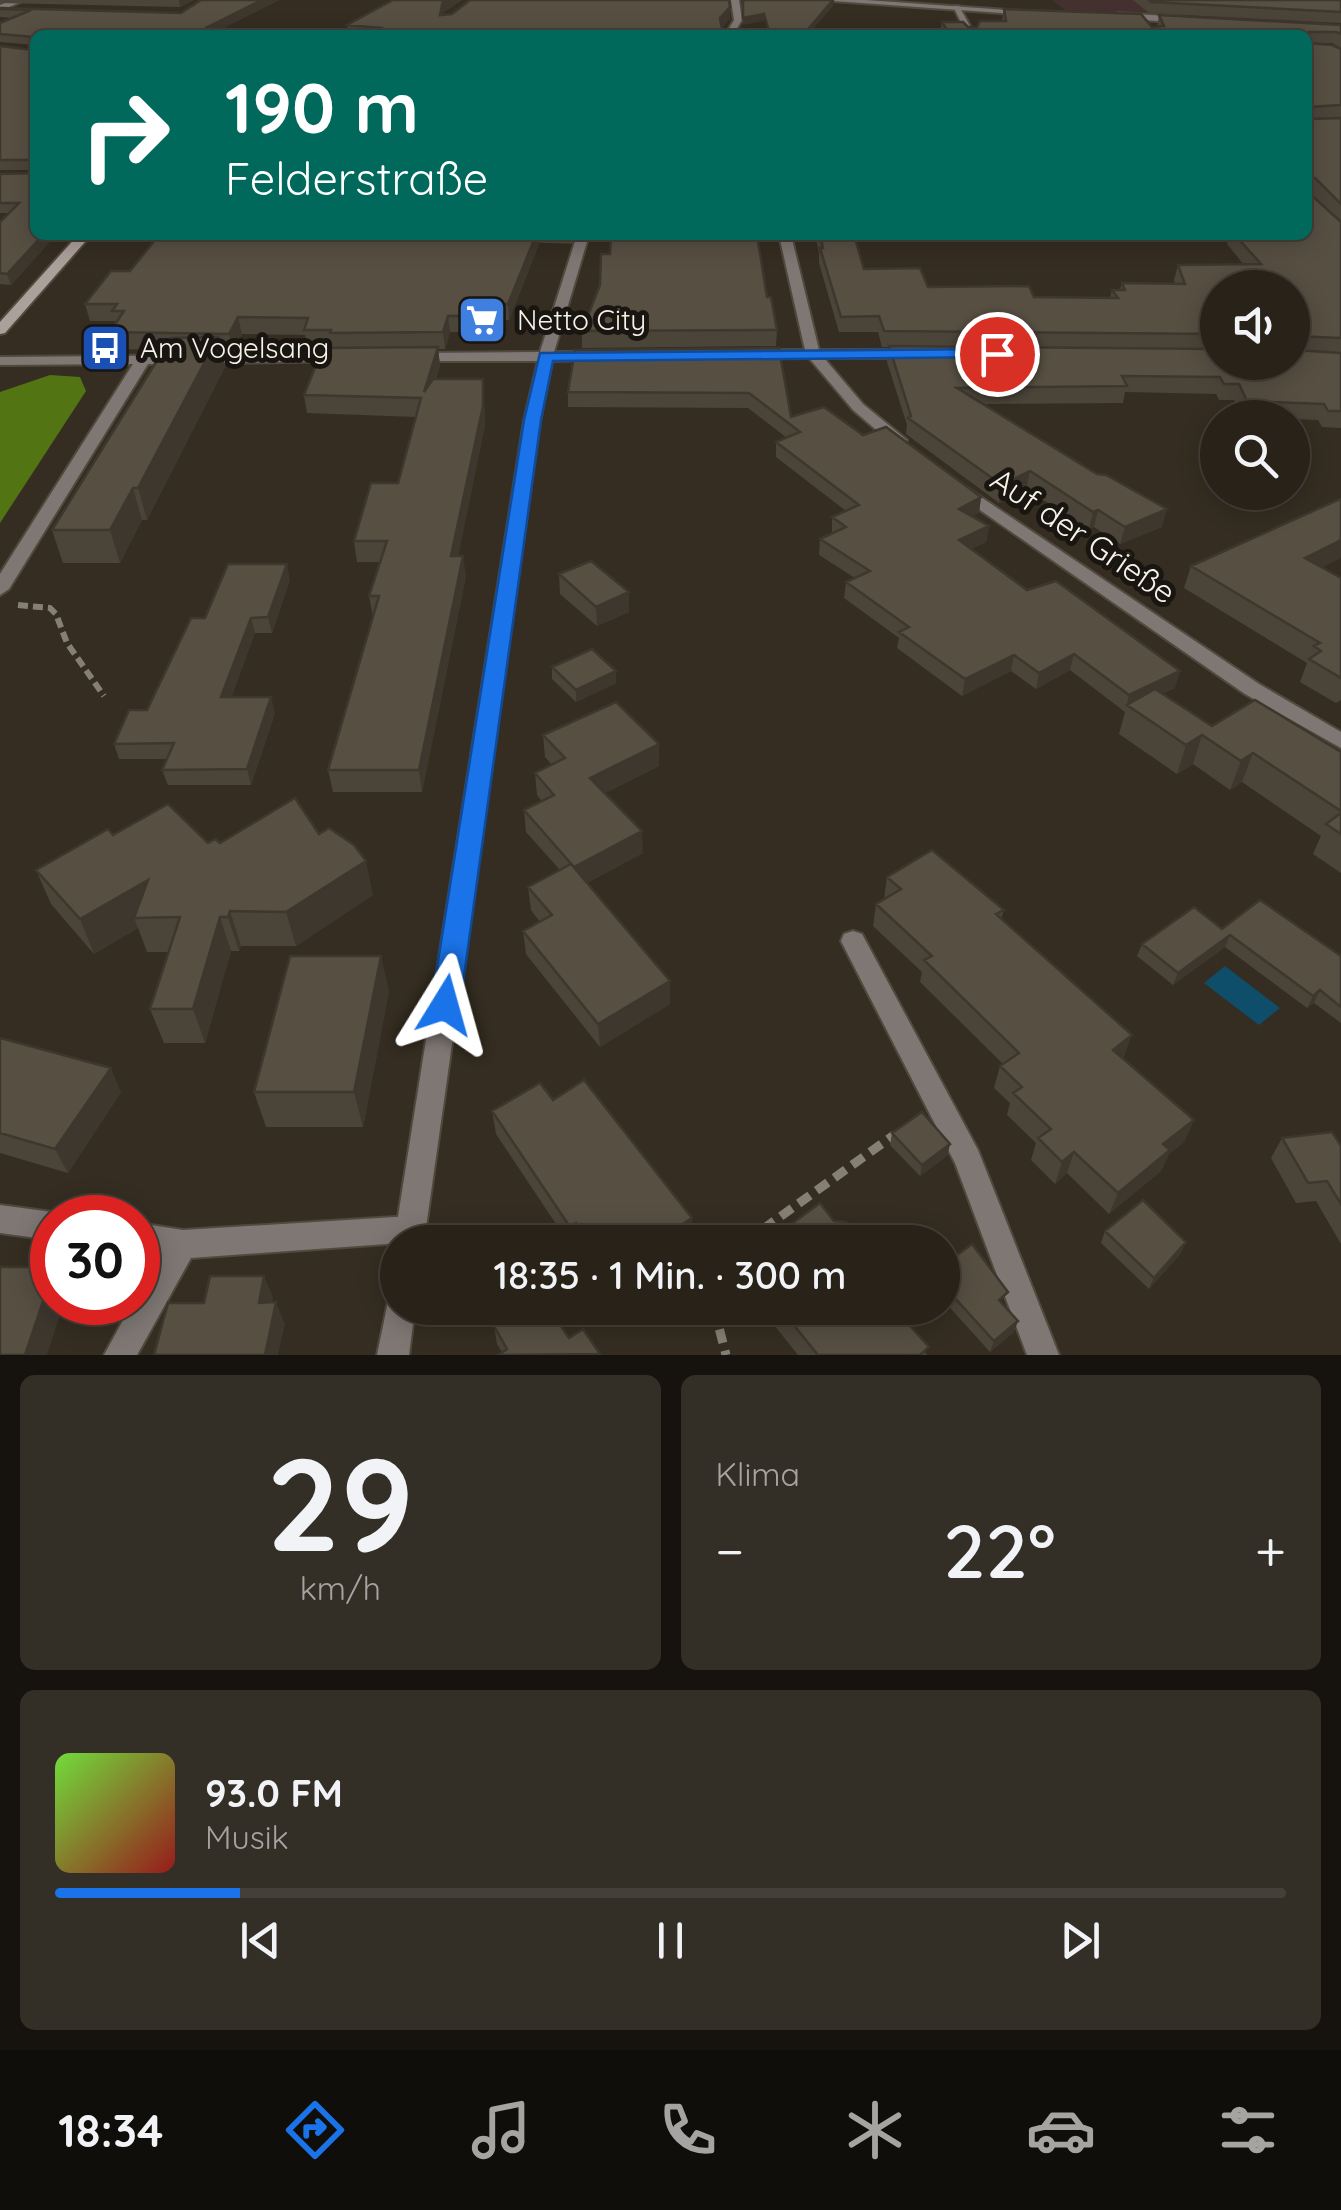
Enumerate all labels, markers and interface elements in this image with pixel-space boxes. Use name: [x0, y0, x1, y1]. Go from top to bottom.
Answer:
text: 190 m: [225, 63, 419, 151]
icon: right: [60, 70, 190, 200]
text: Felderstraße: [225, 150, 488, 206]
map controls: [1200, 270, 1310, 510]
button: sound: [1200, 270, 1310, 380]
supermarket icon: Netto City: [456, 294, 508, 346]
place label: Netto City: [517, 302, 646, 337]
pin: [955, 312, 1040, 397]
bus stop icon: Am Vogelsang: [79, 322, 131, 374]
icon: arrive: [970, 327, 1025, 382]
place label: Am Vogelsang: [140, 330, 329, 365]
button: search: [1200, 400, 1310, 510]
street label: Auf der Grieße: [984, 459, 1184, 612]
position arrow: [393, 953, 497, 1057]
speed limit sign: 30: [30, 1195, 160, 1325]
text: 18:35 · 1 Min. · 300 m: [494, 1251, 846, 1299]
text: 29: [266, 1421, 414, 1584]
text: Klima: [716, 1454, 800, 1494]
text: 22°: [943, 1503, 1056, 1597]
text: −: [716, 1516, 744, 1585]
text: +: [1255, 1516, 1286, 1585]
text: km/h: [300, 1568, 381, 1608]
text: 93.0 FM: [205, 1769, 343, 1817]
text: Musik: [205, 1817, 289, 1857]
icon: previous: [233, 1913, 288, 1968]
icon: pause: [643, 1913, 698, 1968]
icon: next: [1053, 1913, 1108, 1968]
icon: directions: [280, 2095, 350, 2165]
icon: music: [466, 2095, 536, 2165]
icon: phone: [653, 2095, 723, 2165]
icon: climate: [840, 2095, 910, 2165]
icon: car: [1026, 2095, 1096, 2165]
icon: filters: [1213, 2095, 1283, 2165]
text: 18:34: [58, 2102, 163, 2158]

